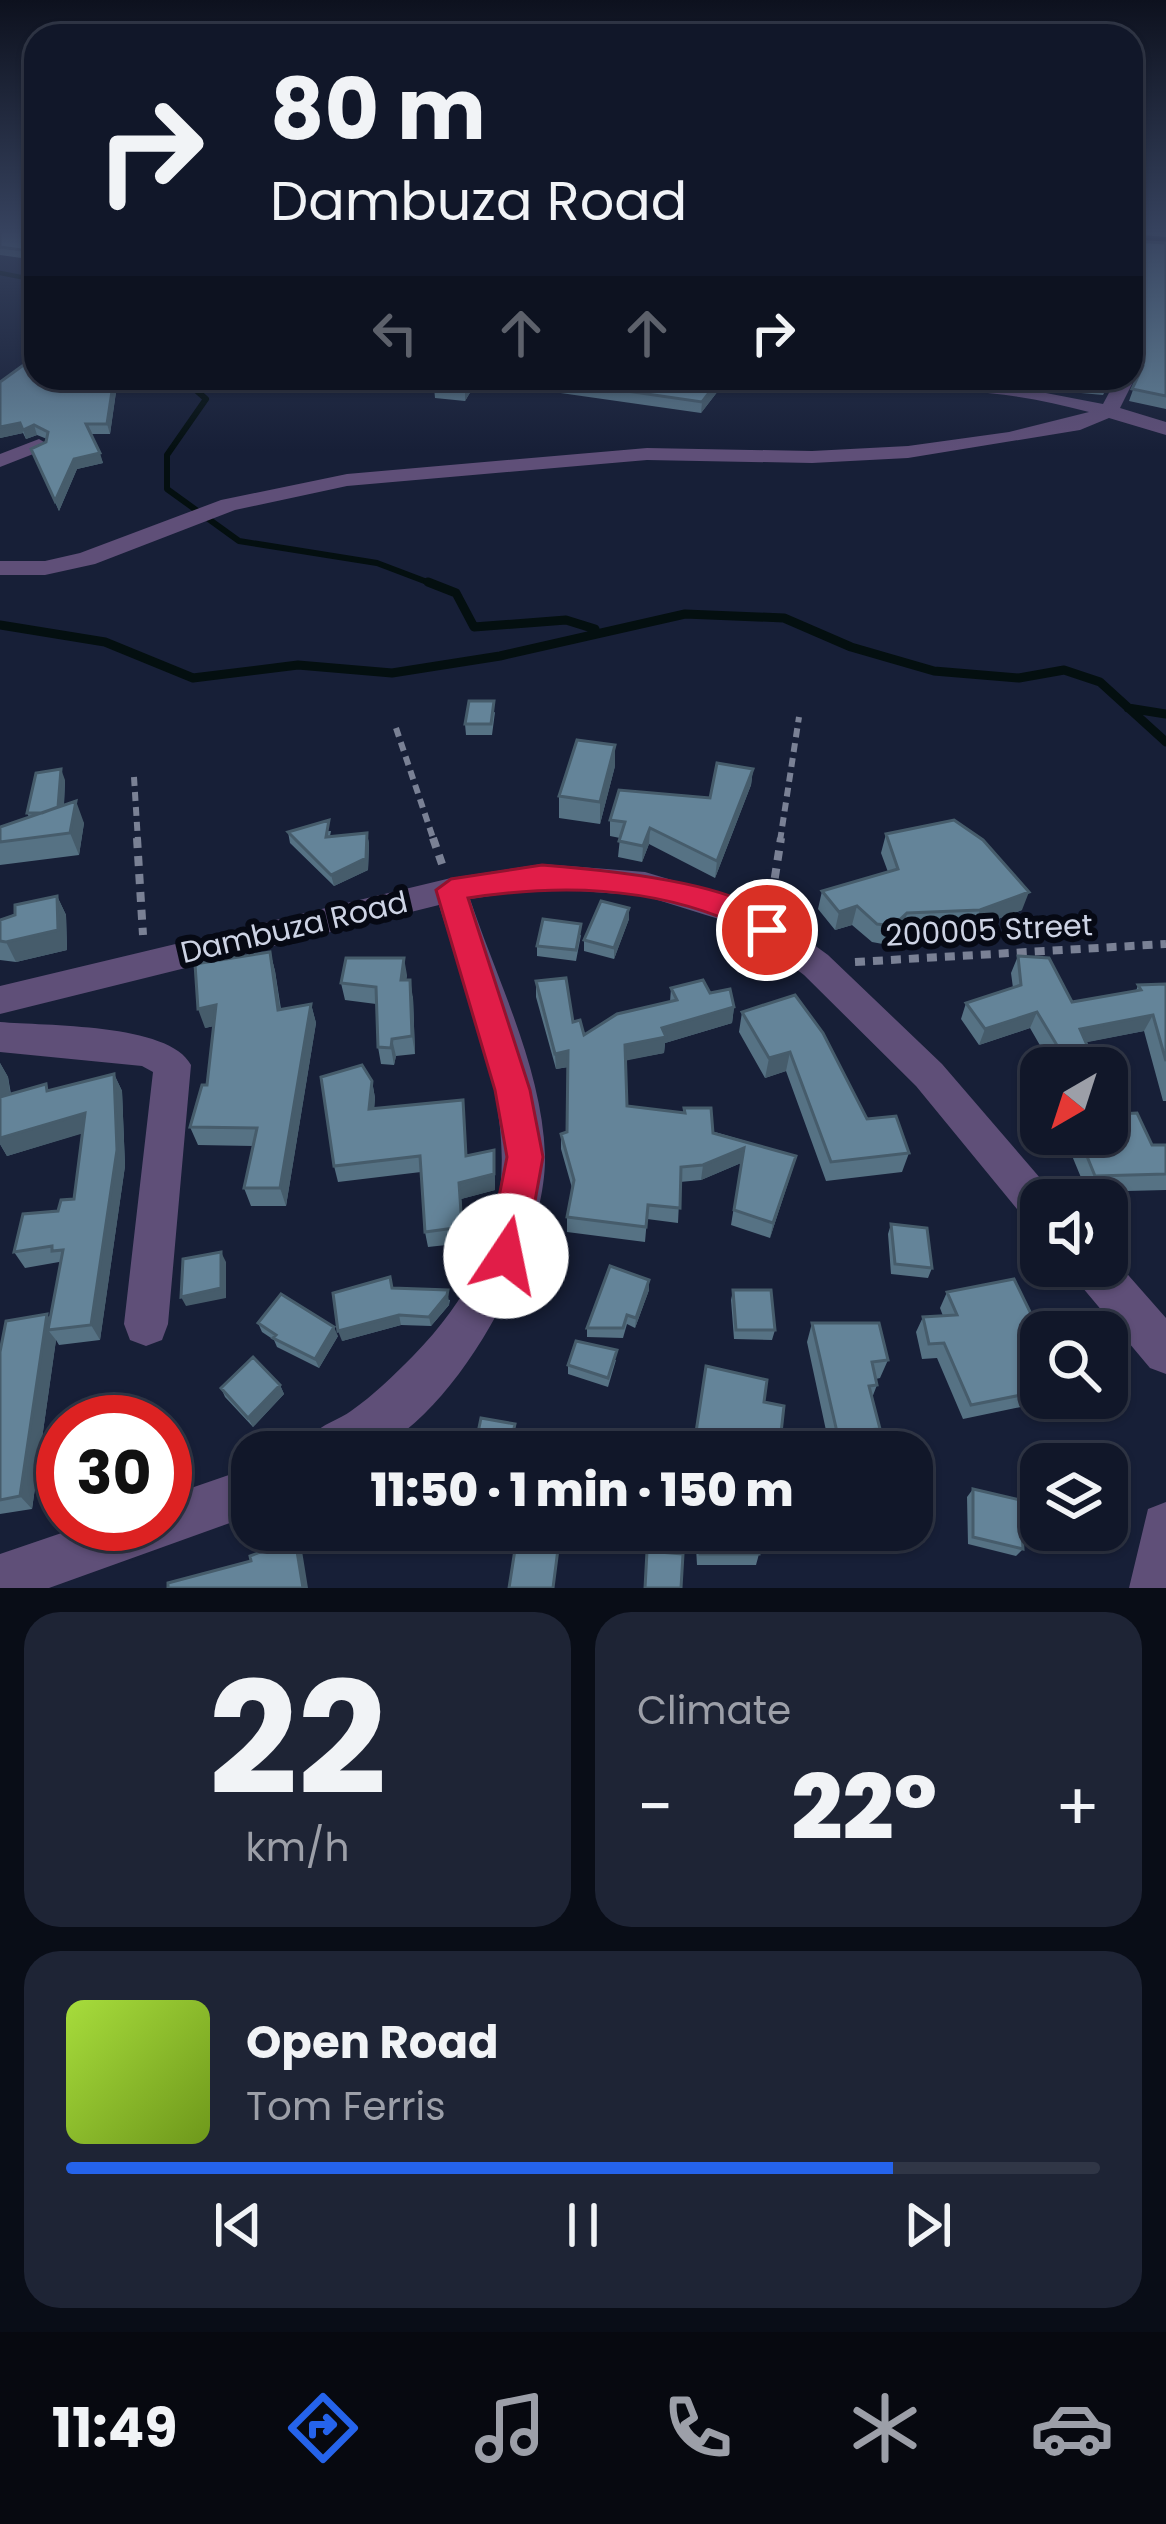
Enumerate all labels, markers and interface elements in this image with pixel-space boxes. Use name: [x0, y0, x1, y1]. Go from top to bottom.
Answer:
text: 80 m: [270, 51, 486, 168]
icon: right: [72, 72, 228, 228]
text: Dambuza Road: [270, 163, 687, 239]
icon: left: [362, 300, 428, 366]
icon: ahead: [488, 300, 554, 366]
icon: ahead: [614, 300, 680, 366]
icon: right: [740, 300, 806, 366]
pin: [716, 879, 818, 981]
street label: Dambuza Road: [176, 880, 412, 974]
icon: arrive: [734, 897, 800, 963]
street label: 200005 Street: [884, 903, 1094, 957]
north arrow: [1020, 1047, 1128, 1155]
map controls: [1020, 1047, 1128, 1551]
button: sound: [1020, 1179, 1128, 1287]
position arrow: [443, 1193, 569, 1319]
button: search: [1020, 1311, 1128, 1419]
speed limit sign: 30: [36, 1395, 192, 1551]
button: layers: [1020, 1443, 1128, 1551]
text: 11:50 · 1 min · 150 m: [371, 1459, 793, 1522]
text: 22: [208, 1630, 387, 1849]
text: Climate: [637, 1683, 791, 1738]
text: 22°: [791, 1744, 937, 1871]
text: −: [637, 1761, 673, 1853]
text: +: [1055, 1761, 1100, 1853]
text: km/h: [246, 1820, 349, 1875]
text: Open Road: [246, 2011, 499, 2074]
text: Tom Ferris: [246, 2079, 446, 2134]
icon: previous: [205, 2192, 271, 2258]
icon: pause: [550, 2192, 616, 2258]
icon: next: [895, 2192, 961, 2258]
icon: directions: [281, 2386, 365, 2470]
icon: music: [468, 2386, 552, 2470]
icon: phone: [656, 2386, 740, 2470]
icon: climate: [843, 2386, 927, 2470]
icon: car: [1030, 2386, 1114, 2470]
text: 11:49: [52, 2390, 177, 2466]

